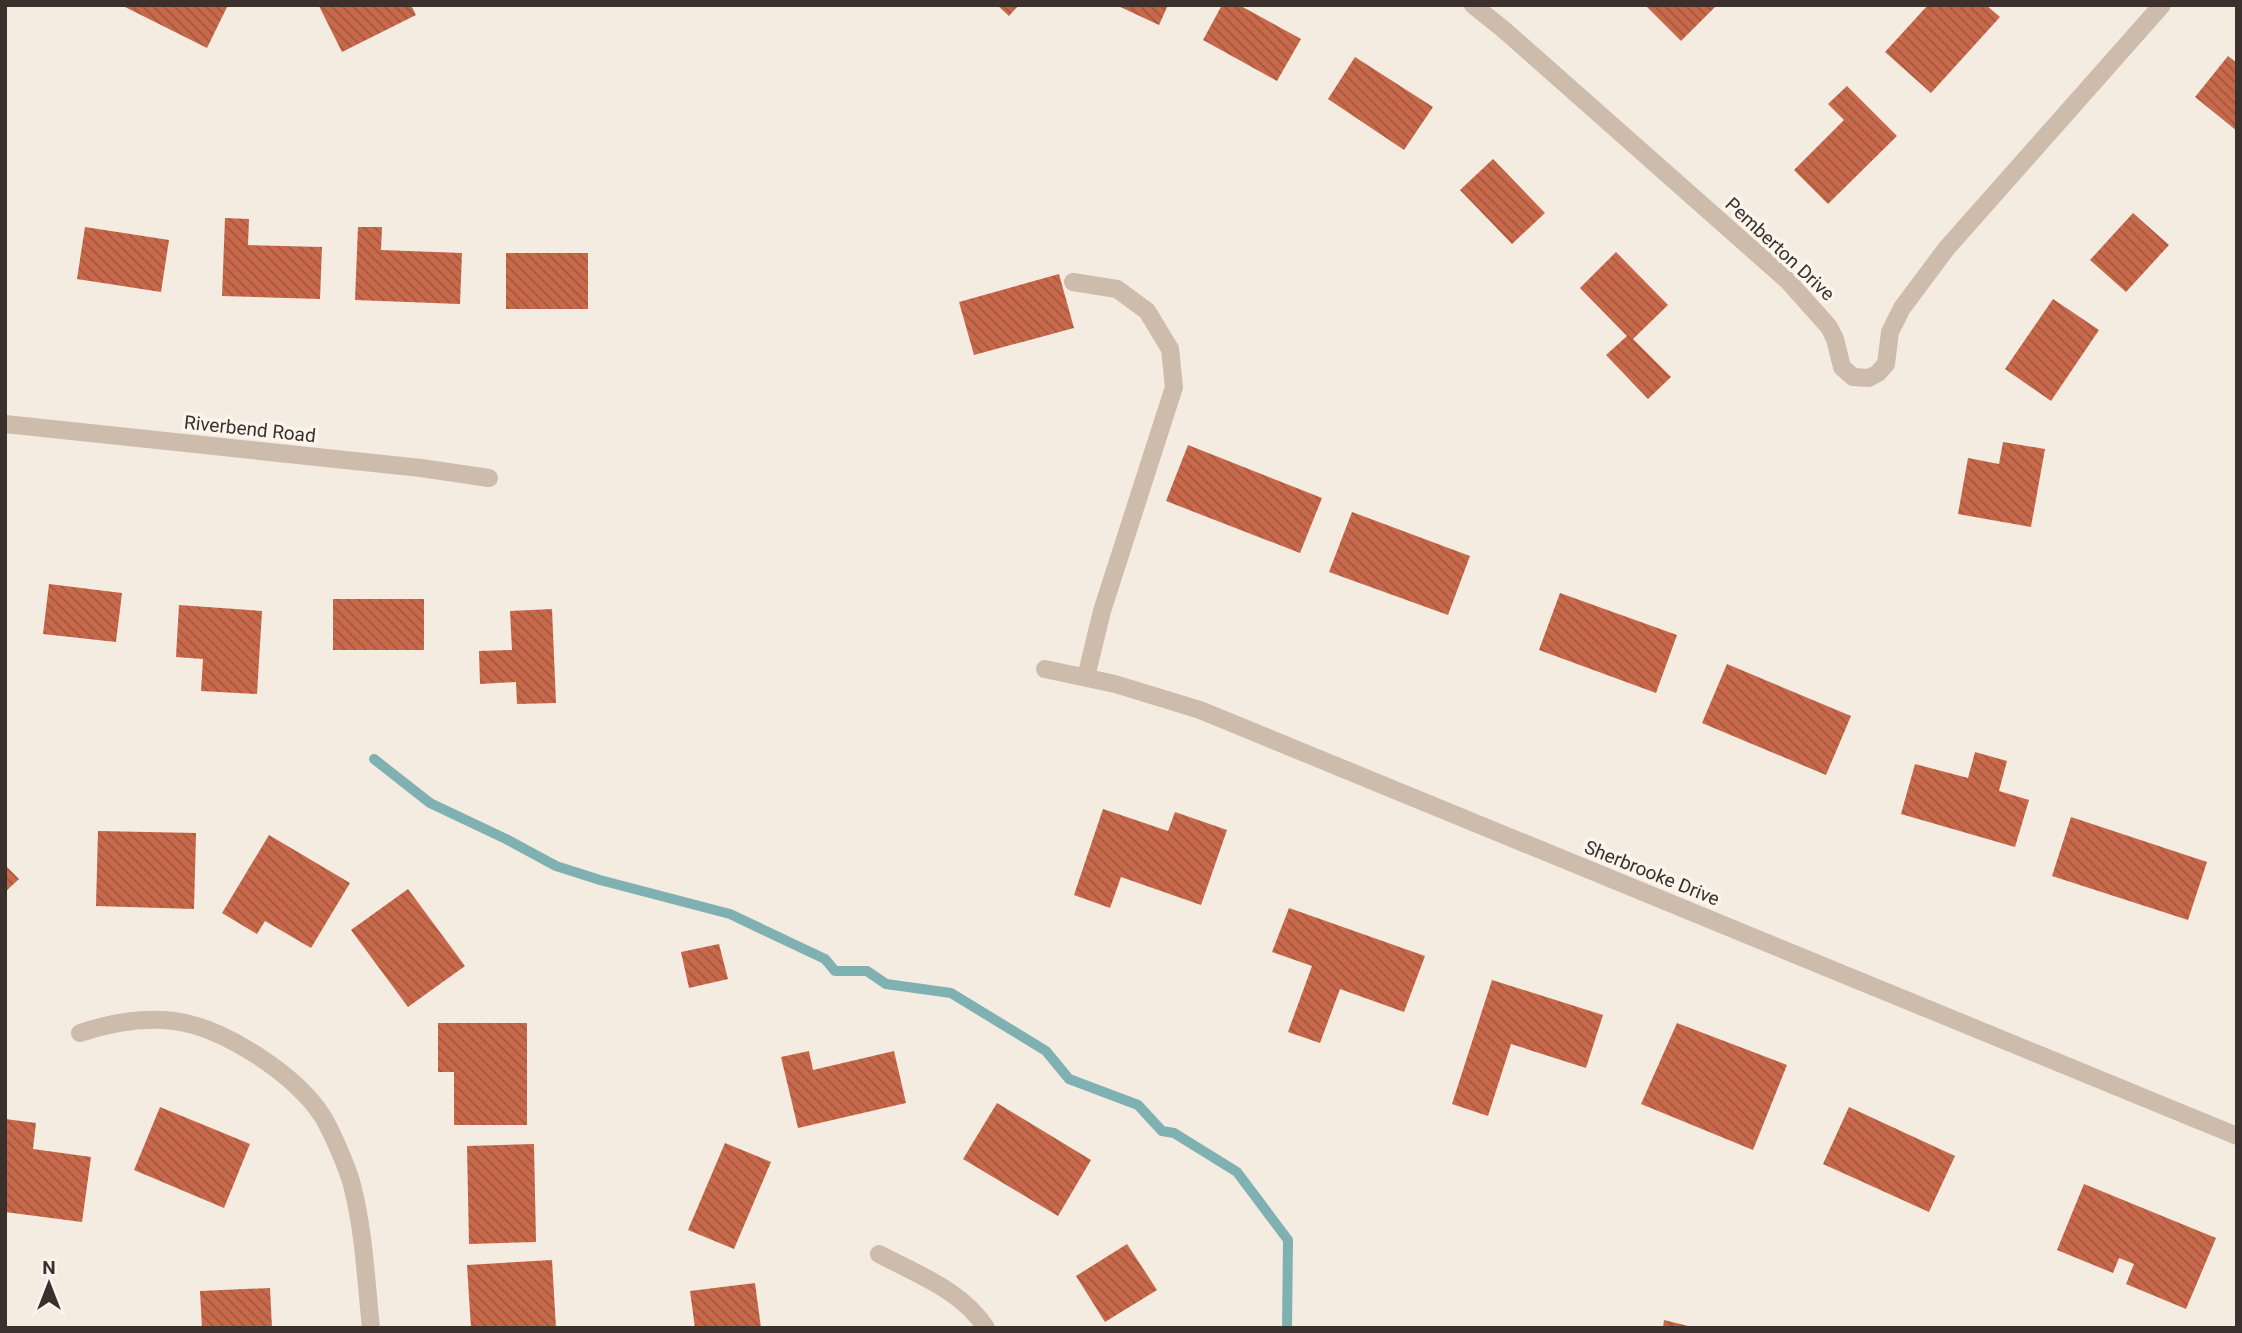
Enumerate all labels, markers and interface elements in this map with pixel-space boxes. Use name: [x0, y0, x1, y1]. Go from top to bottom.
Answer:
street label: Pemberton Drive: [1721, 193, 1839, 305]
street label: Riverbend Road: [183, 411, 317, 447]
street label: Sherbrooke Drive: [1581, 835, 1723, 911]
north arrow: [14, 1249, 84, 1319]
text: N: [42, 1256, 56, 1279]

